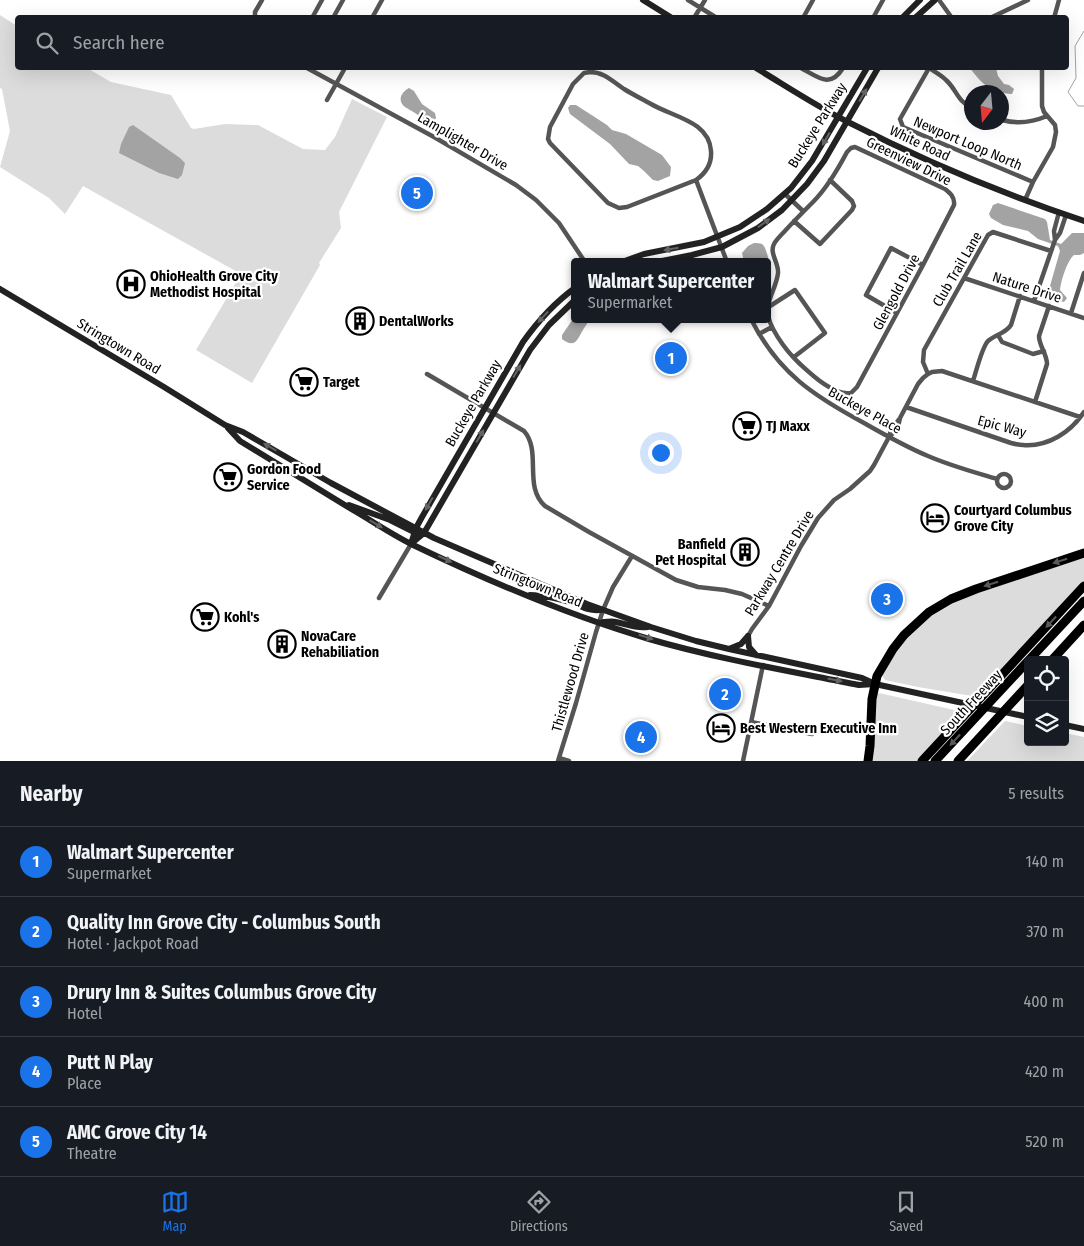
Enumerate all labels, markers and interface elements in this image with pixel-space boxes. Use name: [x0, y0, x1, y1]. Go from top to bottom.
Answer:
search box: [15, 15, 1069, 70]
icon: search: [33, 29, 61, 57]
text: Search here: [73, 31, 165, 54]
street label: Buckeye Parkway: [784, 79, 851, 171]
north arrow: [964, 85, 1009, 130]
one-way arrow: [858, 88, 867, 101]
street label: Lamplighter Drive: [415, 109, 511, 174]
street label: Newport Loop North: [911, 113, 1025, 174]
street label: White Road: [887, 122, 953, 165]
one-way arrow: [821, 133, 830, 146]
street label: Greenview Drive: [864, 134, 954, 189]
pin: 5: [401, 174, 433, 212]
one-way arrow: [757, 218, 771, 228]
street label: Club Trail Lane: [929, 229, 986, 310]
one-way arrow: [663, 245, 679, 253]
street label: Glengold Drive: [869, 251, 924, 333]
popup: [571, 258, 771, 323]
place label: OhioHealth Grove City Methodist Hospital: [150, 268, 278, 301]
street label: Nature Drive: [990, 268, 1064, 307]
hospital icon: OhioHealth Grove City Methodist Hospital: [116, 269, 146, 299]
text: Walmart Supercenter: [588, 270, 754, 293]
text: Supermarket: [588, 293, 672, 312]
building icon: DentalWorks: [345, 306, 375, 336]
one-way arrow: [537, 310, 549, 322]
place label: DentalWorks: [379, 313, 454, 330]
street label: Stringtown Road: [74, 315, 164, 378]
pin: 1: [655, 339, 687, 377]
street label: Buckeye Parkway: [442, 356, 506, 450]
one-way arrow: [513, 364, 522, 377]
supermarket icon: Target: [289, 367, 319, 397]
place label: Target: [323, 374, 361, 391]
street label: Buckeye Place: [825, 383, 904, 438]
supermarket icon: TJ Maxx: [732, 411, 762, 441]
street label: Epic Way: [976, 412, 1029, 441]
place label: TJ Maxx: [766, 418, 810, 435]
one-way arrow: [475, 430, 484, 443]
your location: [648, 440, 674, 466]
one-way arrow: [263, 443, 276, 452]
place label: Gordon Food Service: [247, 461, 321, 494]
supermarket icon: Gordon Food Service: [213, 462, 243, 492]
one-way arrow: [425, 497, 433, 511]
place label: Courtyard Columbus Grove City: [954, 502, 1072, 535]
hotel icon: Courtyard Columbus Grove City: [920, 503, 950, 533]
street label: Parkway Centre Drive: [741, 507, 818, 619]
one-way arrow: [369, 519, 382, 528]
place label: Banfield Pet Hospital: [655, 536, 726, 569]
building icon: Banfield Pet Hospital: [730, 537, 760, 567]
one-way arrow: [438, 556, 452, 564]
one-way arrow: [1053, 558, 1068, 565]
street label: Stringtown Road: [491, 560, 585, 611]
pin: 3: [871, 580, 903, 618]
one-way arrow: [983, 581, 998, 588]
supermarket icon: Kohl's: [190, 602, 220, 632]
place label: Kohl's: [224, 609, 259, 626]
one-way arrow: [1045, 616, 1057, 628]
place label: NovaCare Rehabiliation: [301, 628, 379, 661]
building icon: NovaCare Rehabiliation: [267, 629, 297, 659]
street label: Thistlewood Drive: [548, 630, 593, 734]
one-way arrow: [638, 634, 653, 642]
map controls: [1024, 656, 1069, 746]
button: locate: [1024, 656, 1069, 701]
street label: South Freeway: [937, 666, 1006, 738]
pin: 2: [709, 675, 741, 713]
one-way arrow: [827, 676, 843, 684]
button: layers: [1024, 701, 1069, 746]
hotel icon: Best Western Executive Inn: [706, 713, 736, 743]
pin: 4: [625, 718, 657, 756]
place label: Best Western Executive Inn: [740, 720, 897, 737]
one-way arrow: [949, 733, 961, 745]
text: Nearby: [20, 781, 82, 807]
text: 5 results: [1008, 784, 1064, 803]
text: Walmart Supercenter: [67, 841, 234, 864]
text: 1: [33, 852, 39, 871]
text: 140 m: [1026, 852, 1064, 871]
text: Supermarket: [67, 864, 151, 883]
text: Quality Inn Grove City - Columbus South: [67, 911, 381, 934]
text: 2: [32, 922, 40, 941]
text: 370 m: [1026, 922, 1064, 941]
text: Hotel · Jackpot Road: [67, 934, 199, 953]
text: Drury Inn & Suites Columbus Grove City: [67, 981, 376, 1004]
text: 3: [32, 992, 40, 1011]
text: 400 m: [1024, 992, 1064, 1011]
text: Hotel: [67, 1004, 102, 1023]
text: Putt N Play: [67, 1051, 153, 1074]
text: 4: [32, 1062, 40, 1081]
text: 420 m: [1025, 1062, 1064, 1081]
text: Place: [67, 1074, 102, 1093]
text: AMC Grove City 14: [67, 1121, 207, 1144]
text: 5: [32, 1132, 40, 1151]
text: 520 m: [1025, 1132, 1064, 1151]
text: Theatre: [67, 1144, 117, 1163]
tab: Map: [161, 1188, 189, 1235]
tab: Directions: [510, 1188, 568, 1235]
tab: Saved: [889, 1188, 923, 1235]

